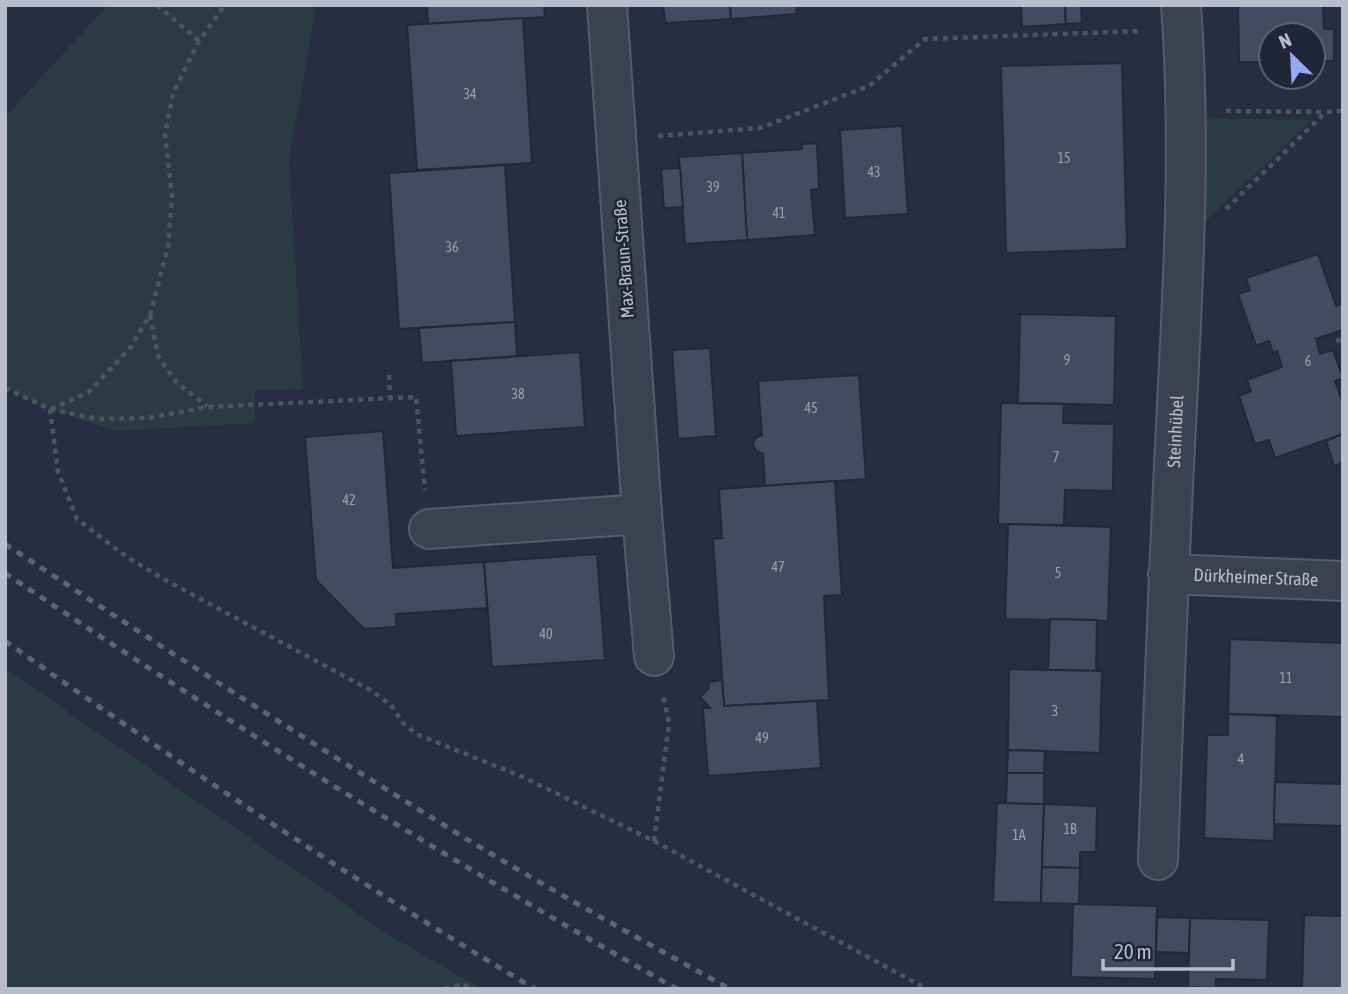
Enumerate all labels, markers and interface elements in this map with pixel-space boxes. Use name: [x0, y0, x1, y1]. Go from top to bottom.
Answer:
north arrow: [1257, 21, 1327, 91]
text: N: [1275, 28, 1295, 53]
house number: 34: [463, 86, 477, 102]
house number: 15: [1057, 150, 1071, 166]
house number: 43: [867, 164, 881, 180]
house number: 39: [706, 179, 720, 195]
street label: Max-Braun-Straße: [609, 199, 638, 319]
house number: 41: [772, 205, 786, 221]
house number: 36: [445, 239, 459, 255]
house number: 9: [1064, 352, 1070, 368]
house number: 6: [1305, 353, 1312, 369]
house number: 38: [511, 386, 525, 402]
street label: Steinhübel: [1163, 394, 1188, 468]
house number: 45: [804, 400, 818, 416]
house number: 7: [1053, 449, 1059, 465]
house number: 42: [342, 492, 356, 508]
house number: 47: [771, 559, 785, 575]
street label: Dürkheimer Straße: [1193, 564, 1319, 590]
house number: 5: [1055, 565, 1061, 581]
house number: 40: [539, 626, 553, 642]
house number: 11: [1279, 670, 1293, 686]
house number: 3: [1052, 703, 1058, 719]
house number: 49: [755, 730, 769, 746]
house number: 4: [1238, 751, 1245, 767]
house number: 1B: [1063, 821, 1077, 837]
house number: 1A: [1012, 827, 1026, 843]
scale bar: [1103, 928, 1232, 972]
text: 20 m: [1114, 939, 1152, 963]

